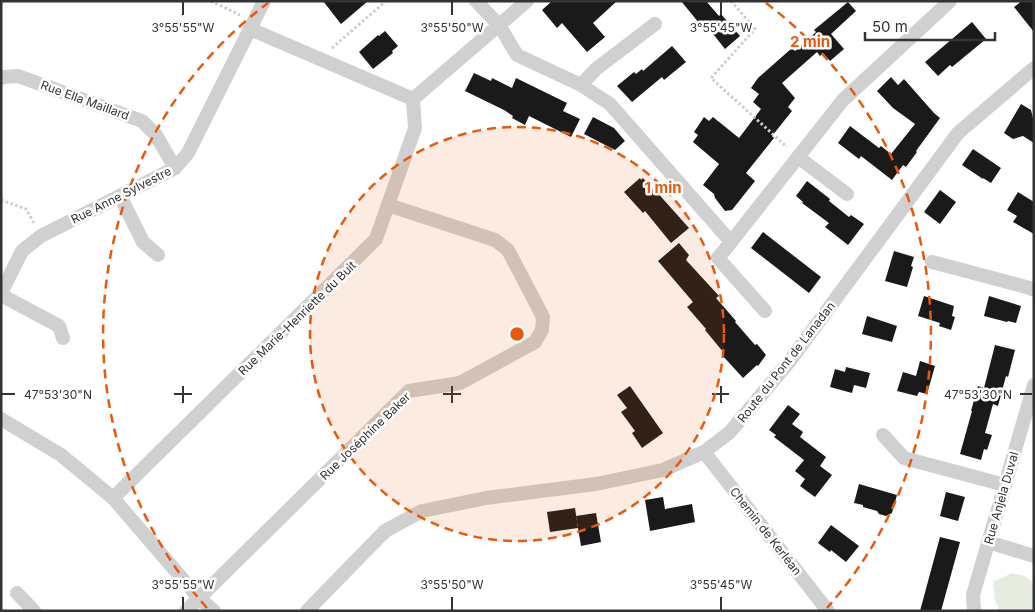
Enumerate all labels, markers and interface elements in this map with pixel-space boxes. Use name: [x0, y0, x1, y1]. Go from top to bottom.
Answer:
scale bar: [865, 10, 995, 42]
text: 50 m: [872, 17, 908, 36]
text: 3°55'55"W: [152, 20, 215, 35]
text: 3°55'50"W: [420, 20, 484, 35]
text: 3°55'45"W: [690, 20, 752, 35]
text: 2 min: [790, 32, 830, 51]
street label: Rue Ella Maillard: [39, 77, 131, 123]
street label: Rue Anne Sylvestre: [68, 163, 174, 227]
text: 1 min: [644, 178, 682, 197]
street label: Rue Marie-Henriette du Buit: [235, 258, 359, 378]
street label: Route du Pont de Lanadan: [734, 299, 838, 425]
centre of rings: [508, 325, 526, 343]
text: 47°53'30"N: [24, 387, 92, 402]
text: 47°53'30"N: [944, 387, 1012, 402]
street label: Rue Joséphine Baker: [317, 389, 414, 483]
street label: Rue Anjela Duval: [981, 450, 1021, 546]
street label: Chemin de Kerléan: [727, 484, 805, 578]
text: 3°55'55"W: [152, 577, 215, 592]
text: 3°55'50"W: [420, 577, 484, 592]
text: 3°55'45"W: [690, 577, 752, 592]

